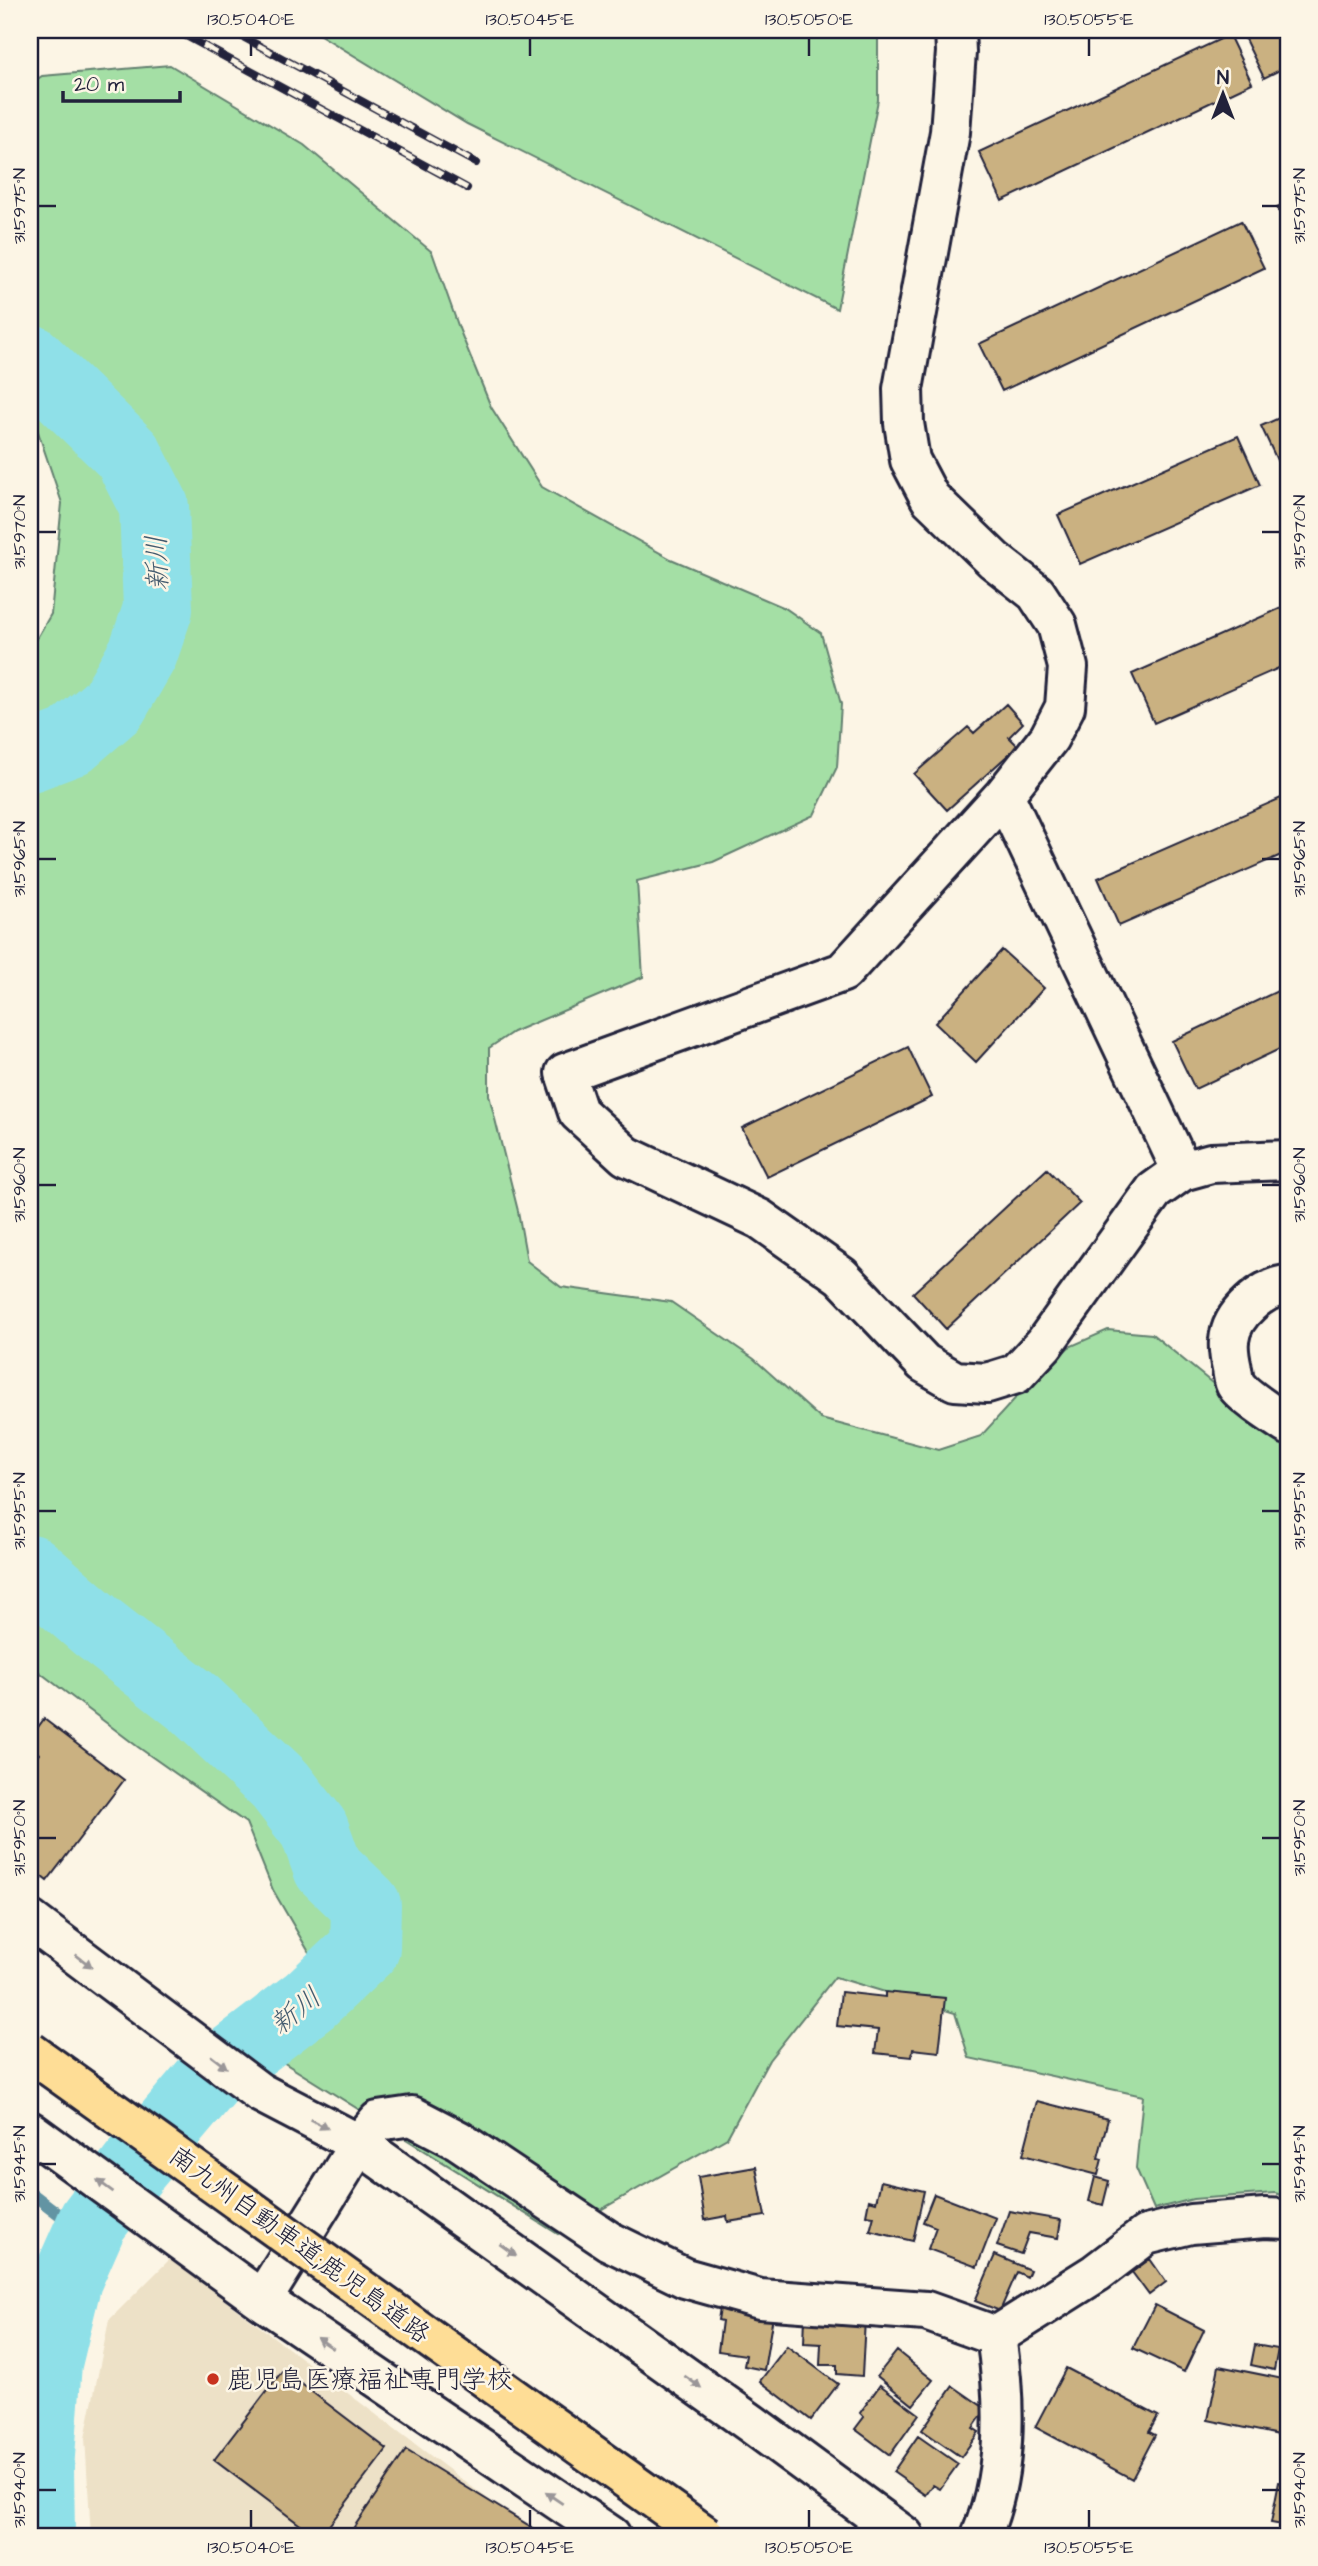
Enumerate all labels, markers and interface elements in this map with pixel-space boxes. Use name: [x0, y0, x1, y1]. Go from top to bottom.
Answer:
text: 130.5040°E: [207, 7, 295, 32]
text: 130.5045°E: [485, 7, 575, 32]
text: 130.5050°E: [765, 7, 853, 32]
text: 130.5055°E: [1044, 7, 1134, 32]
scale bar: [63, 60, 180, 104]
north arrow: [1188, 60, 1258, 130]
text: N: [1217, 65, 1229, 92]
text: 20 m: [74, 70, 125, 99]
text: 31.5975°N: [7, 168, 32, 244]
text: 31.5975°N: [1287, 168, 1312, 244]
text: 31.5970°N: [7, 495, 32, 569]
text: 31.5970°N: [1287, 495, 1312, 569]
water label: 新川: [137, 534, 178, 592]
text: 31.5965°N: [7, 821, 32, 897]
text: 31.5965°N: [1287, 821, 1312, 897]
text: 31.5960°N: [7, 1148, 32, 1222]
text: 31.5960°N: [1287, 1148, 1312, 1222]
text: 31.5955°N: [7, 1472, 32, 1550]
text: 31.5955°N: [1287, 1472, 1312, 1550]
text: 31.5950°N: [7, 1800, 32, 1876]
text: 31.5950°N: [1287, 1800, 1312, 1876]
one-way arrow: [75, 1954, 93, 1969]
water label: 新川: [262, 1978, 330, 2044]
one-way arrow: [209, 2055, 227, 2070]
one-way arrow: [309, 2118, 329, 2129]
text: 31.5945°N: [7, 2125, 32, 2203]
text: 31.5945°N: [1287, 2125, 1312, 2203]
street label: 南九州自動車道;鹿児島道路: [161, 2138, 438, 2352]
one-way arrow: [96, 2179, 114, 2193]
one-way arrow: [499, 2243, 517, 2257]
one-way arrow: [315, 2336, 335, 2349]
place label: 鹿児島医療福祉専門学校: [227, 2362, 513, 2398]
marker: 鹿児島医療福祉専門学校: [205, 2371, 221, 2387]
one-way arrow: [684, 2375, 702, 2389]
text: 31.5940°N: [7, 2452, 32, 2528]
text: 31.5940°N: [1287, 2452, 1312, 2528]
one-way arrow: [545, 2491, 563, 2505]
text: 130.5040°E: [207, 2535, 295, 2560]
text: 130.5045°E: [485, 2535, 575, 2560]
text: 130.5050°E: [765, 2535, 853, 2560]
text: 130.5055°E: [1044, 2535, 1134, 2560]

